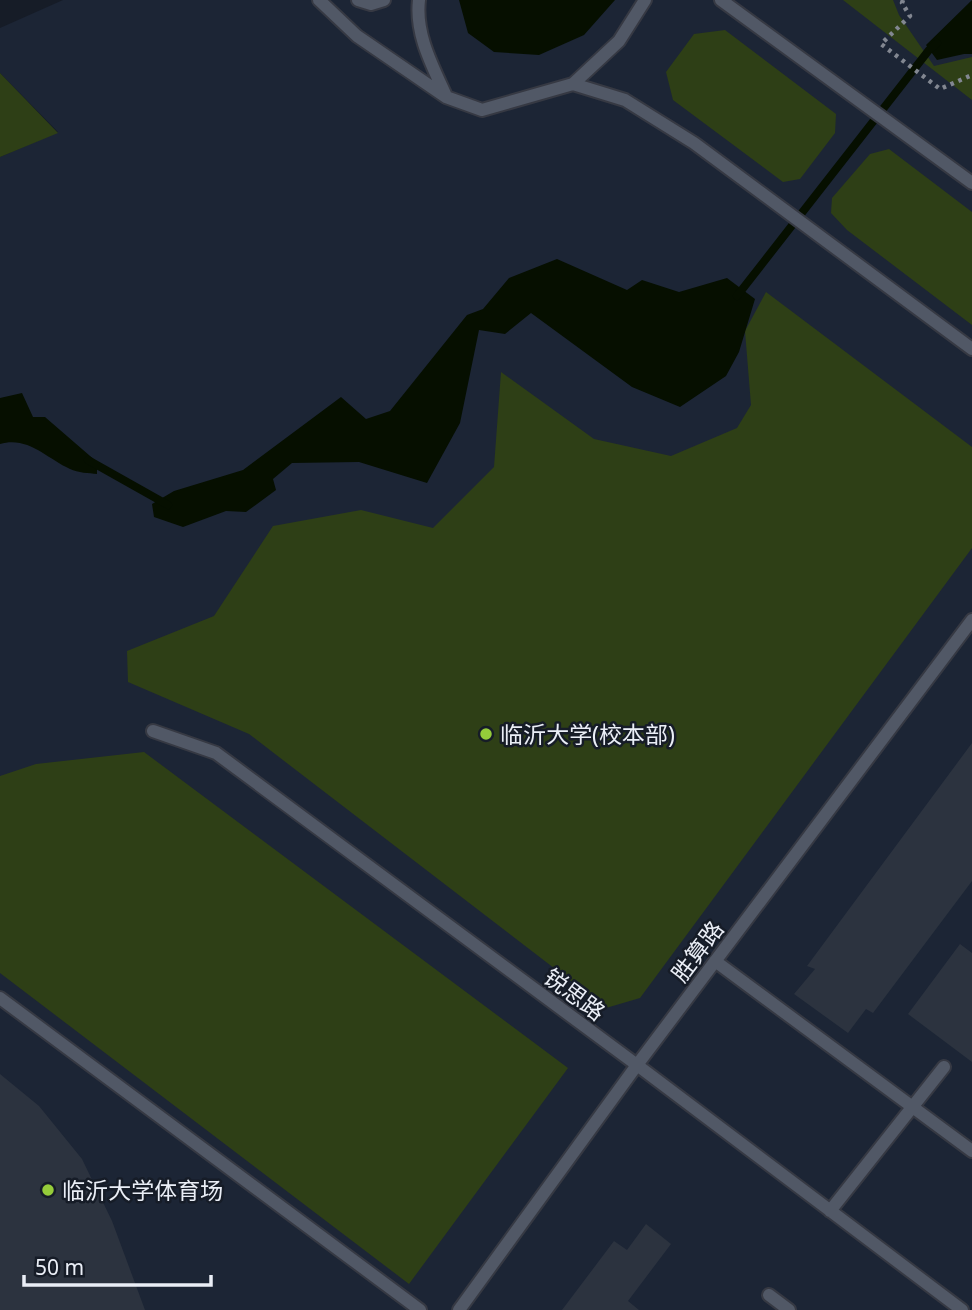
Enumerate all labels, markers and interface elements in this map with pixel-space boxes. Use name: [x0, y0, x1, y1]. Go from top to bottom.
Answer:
place label: 临沂大学(校本部): [500, 718, 675, 750]
marker: 临沂大学(校本部): [478, 726, 494, 742]
street label: 胜算路: [663, 914, 731, 988]
street label: 锐思路: [538, 960, 612, 1028]
place label: 临沂大学体育场: [62, 1174, 223, 1206]
marker: 临沂大学体育场: [40, 1182, 56, 1198]
scale bar: [24, 1244, 212, 1288]
text: 50 m: [35, 1253, 84, 1281]

